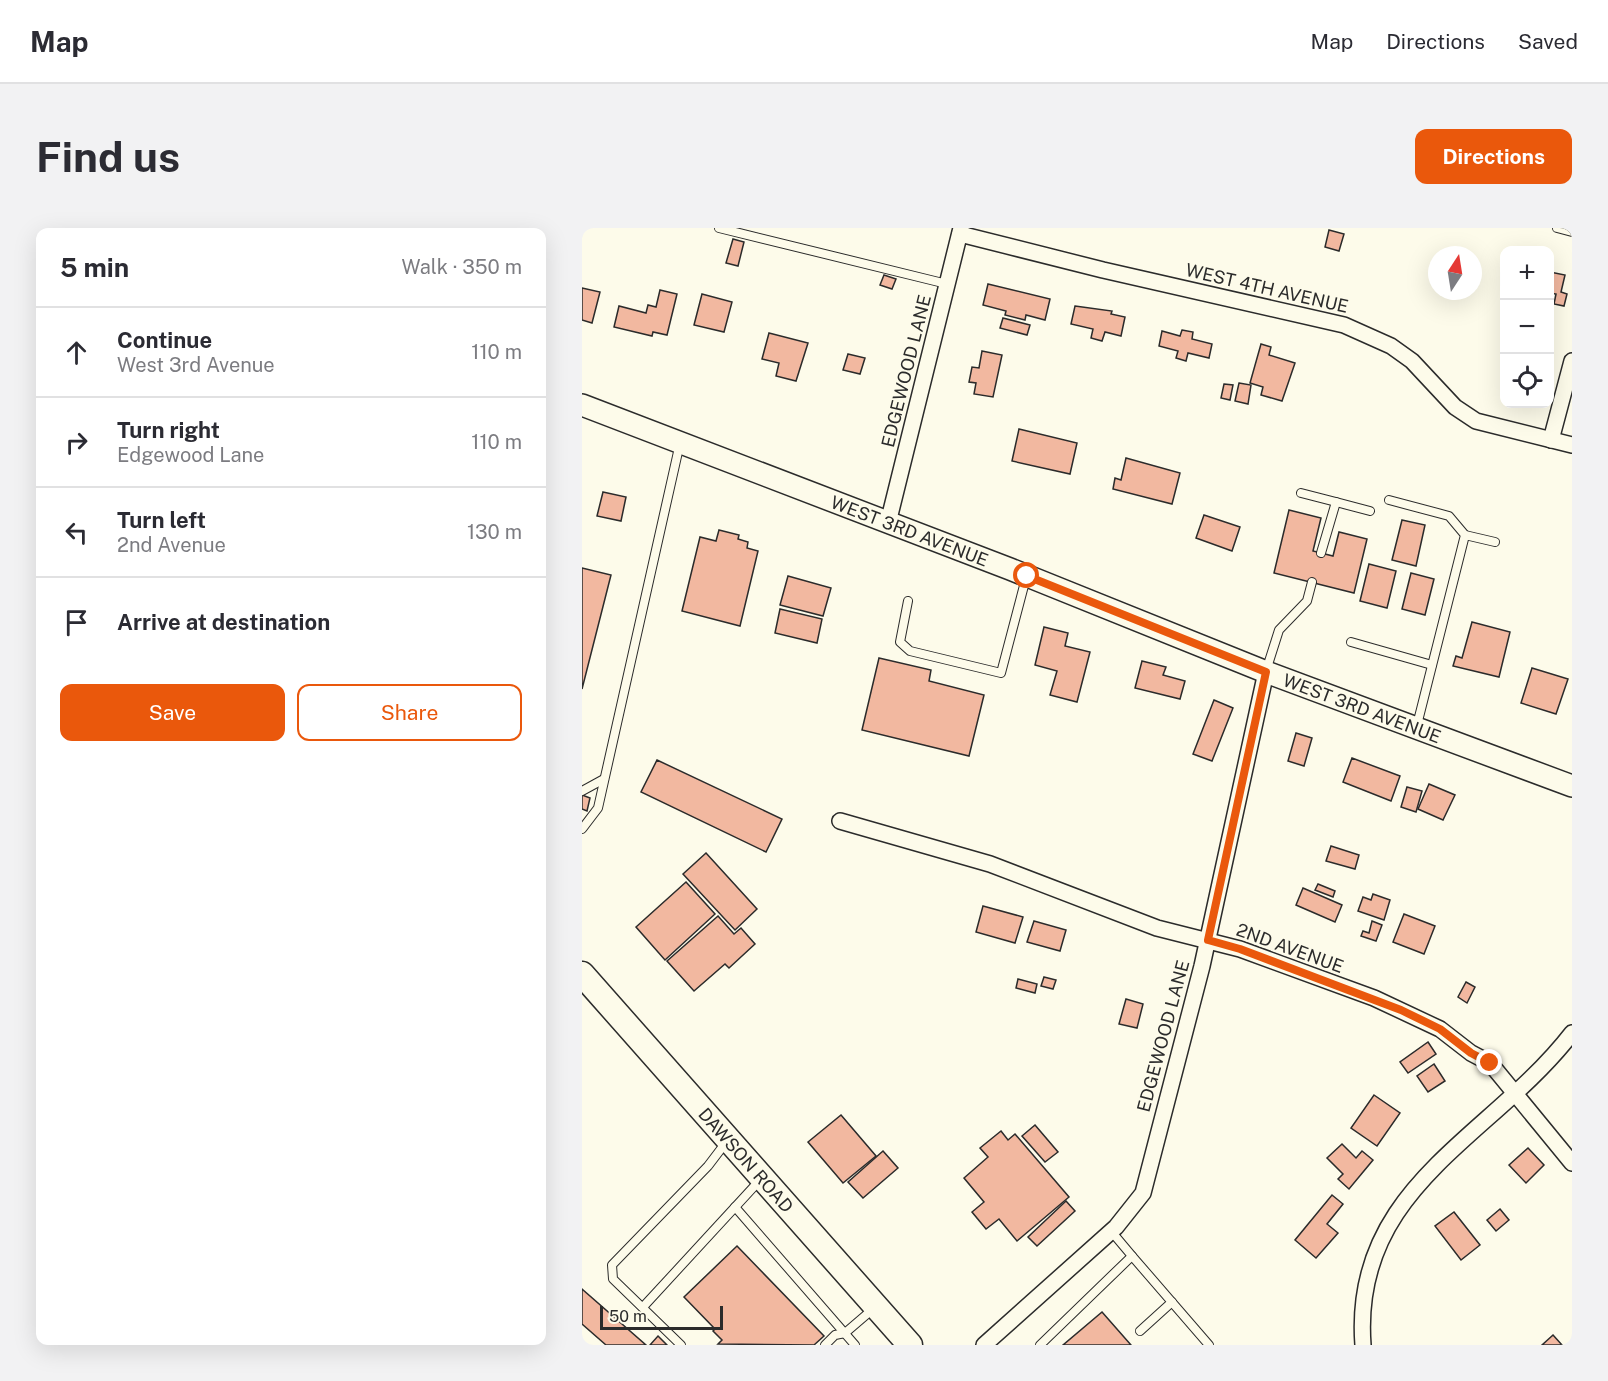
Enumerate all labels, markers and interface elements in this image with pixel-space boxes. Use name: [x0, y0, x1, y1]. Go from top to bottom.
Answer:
text: Map: [30, 25, 89, 58]
text: Map: [1311, 29, 1353, 54]
text: Directions: [1386, 29, 1485, 54]
text: Saved: [1518, 29, 1578, 54]
button: Directions: [1415, 129, 1572, 184]
text: Find us: [36, 132, 180, 181]
north arrow: [1428, 246, 1482, 300]
map controls: [1500, 246, 1554, 408]
button: +: [1500, 246, 1554, 300]
text: 5 min: [60, 252, 129, 283]
text: Walk · 350 m: [402, 255, 522, 279]
street label: WEST 4TH AVENUE: [1184, 259, 1350, 317]
street label: EDGEWOOD LANE: [877, 293, 935, 449]
button: −: [1500, 300, 1554, 354]
text: Continue: [117, 327, 212, 353]
icon: ahead: [60, 336, 93, 369]
text: 110 m: [471, 340, 522, 364]
text: West 3rd Avenue: [117, 353, 275, 377]
button: locate: [1500, 354, 1554, 408]
text: Turn right: [117, 417, 220, 443]
icon: right: [60, 426, 93, 459]
text: 110 m: [471, 430, 522, 454]
text: Edgewood Lane: [117, 443, 264, 467]
street label: WEST 3RD AVENUE: [828, 491, 992, 570]
text: Turn left: [117, 507, 206, 533]
icon: left: [60, 516, 93, 549]
text: 130 m: [467, 520, 522, 544]
text: 2nd Avenue: [117, 533, 226, 557]
route start: [1013, 562, 1039, 588]
icon: arrive: [60, 606, 93, 639]
text: Arrive at destination: [117, 609, 330, 635]
street label: WEST 3RD AVENUE: [1280, 669, 1444, 747]
button: Save: [60, 684, 285, 741]
button: Share: [297, 684, 522, 741]
street label: 2ND AVENUE: [1234, 919, 1346, 977]
street label: EDGEWOOD LANE: [1133, 958, 1193, 1114]
route end: [1476, 1049, 1502, 1075]
street label: DAWSON ROAD: [695, 1103, 798, 1216]
scale bar: [600, 1303, 723, 1330]
text: 50 m: [609, 1307, 647, 1326]

